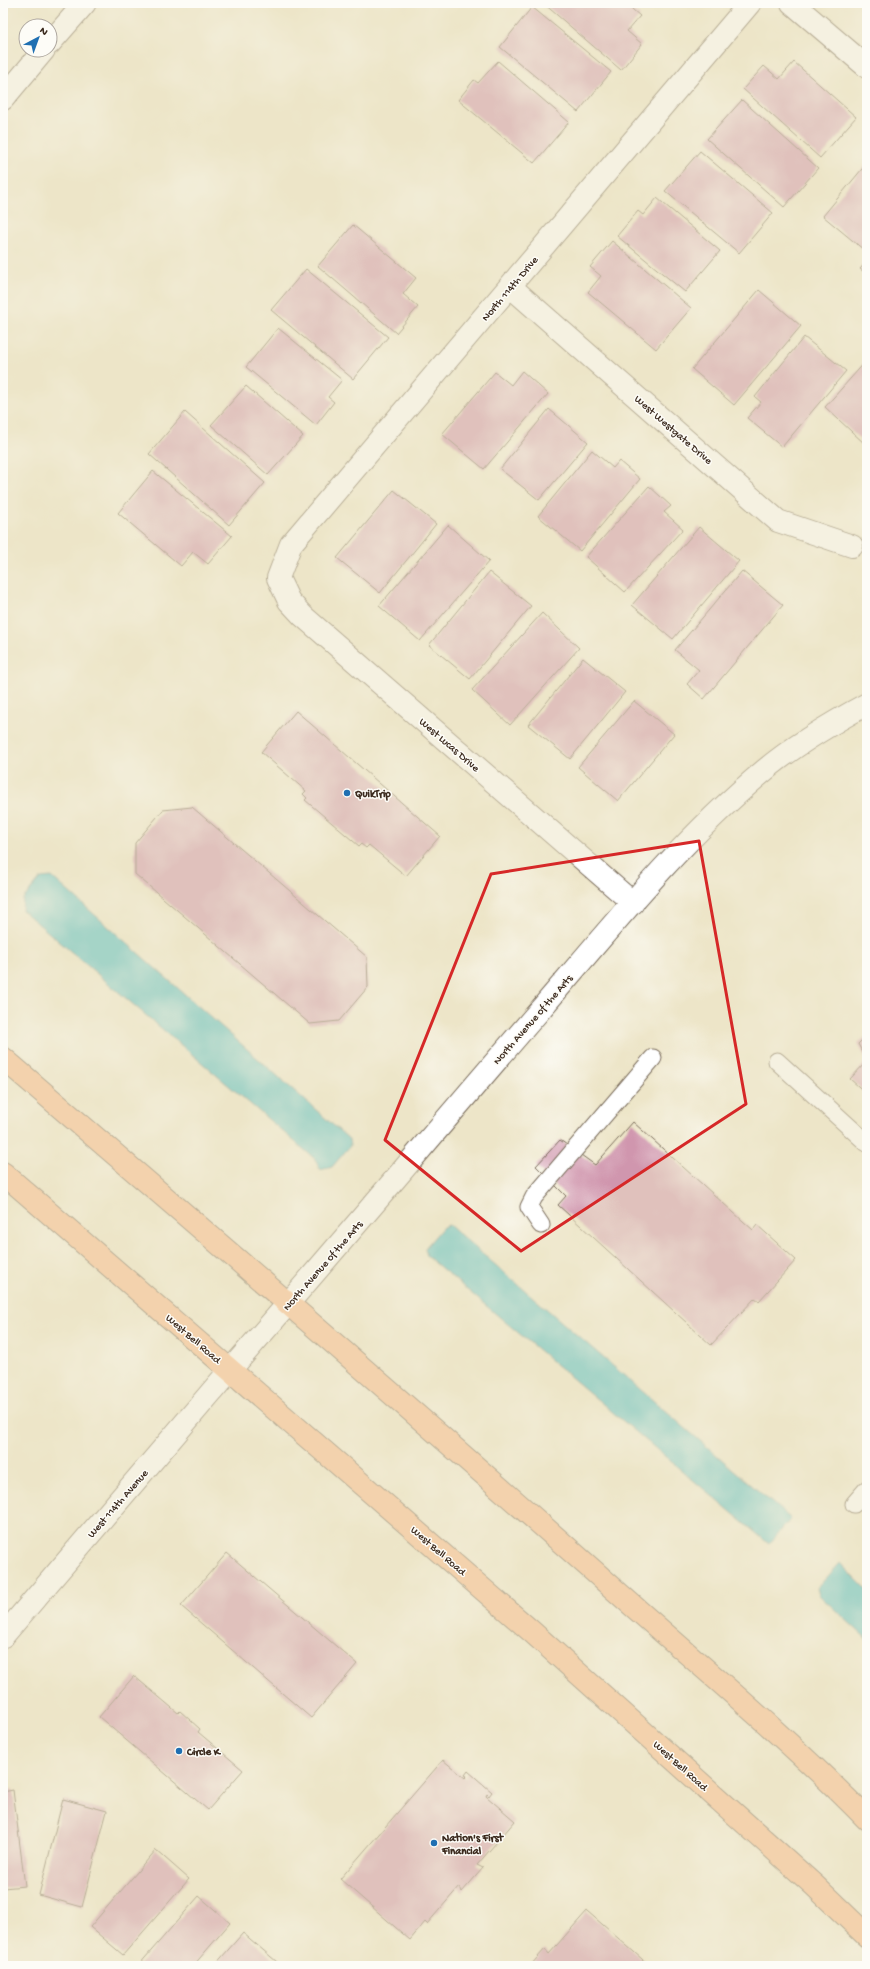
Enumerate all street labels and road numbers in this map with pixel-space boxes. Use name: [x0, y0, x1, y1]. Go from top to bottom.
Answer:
street label: North 114th Drive: [480, 254, 541, 324]
street label: West Westgate Drive: [631, 394, 714, 468]
street label: West Lucas Drive: [416, 716, 481, 775]
street label: North Avenue of the Arts: [491, 972, 576, 1068]
street label: North Avenue of the Arts: [281, 1218, 366, 1314]
street label: West Bell Road: [163, 1312, 224, 1368]
street label: West 114th Avenue: [86, 1468, 152, 1541]
street label: West Bell Road: [408, 1524, 469, 1580]
street label: West Bell Road: [650, 1739, 710, 1795]

